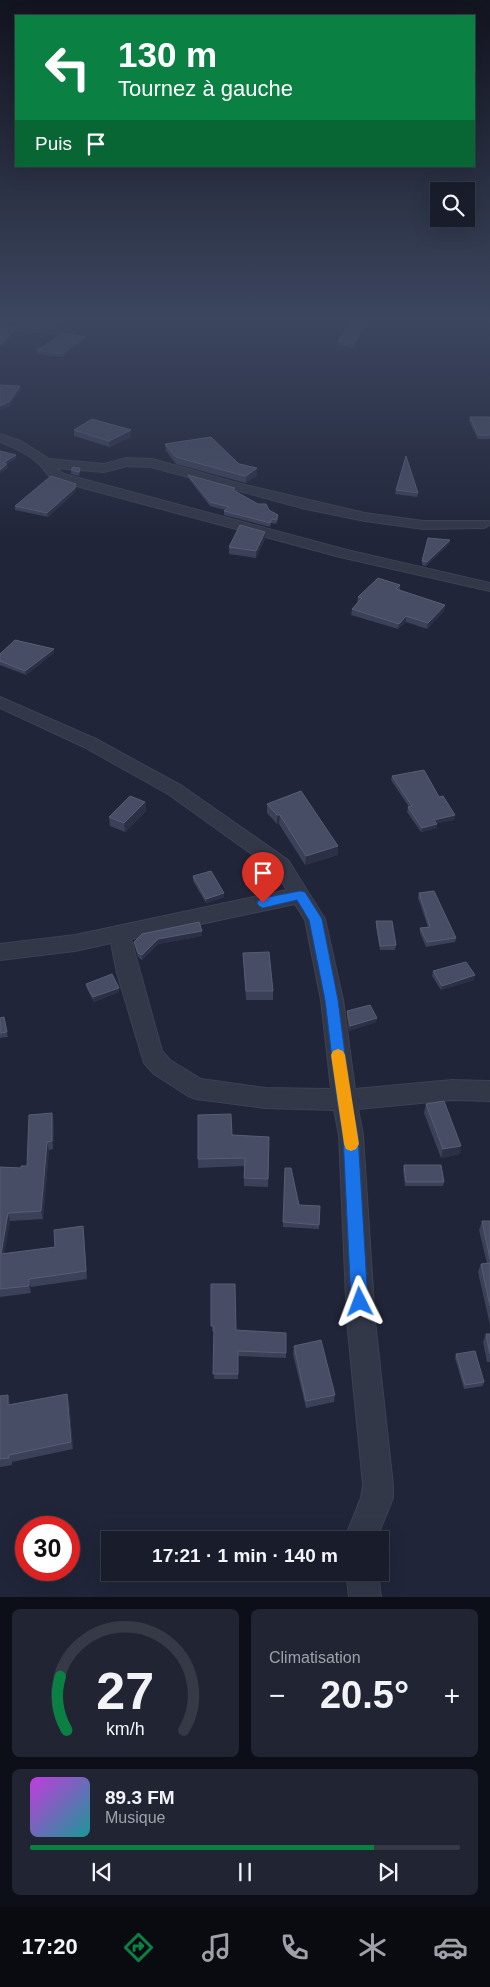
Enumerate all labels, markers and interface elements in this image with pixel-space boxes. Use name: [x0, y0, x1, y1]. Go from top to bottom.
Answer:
icon: left: [35, 35, 100, 100]
text: 130 m: [118, 35, 217, 74]
text: Tournez à gauche: [118, 76, 293, 101]
icon: arrive: [82, 130, 110, 158]
text: Puis: [35, 133, 72, 154]
map controls: [430, 182, 475, 227]
button: search: [430, 182, 475, 227]
pin: [242, 852, 284, 903]
icon: arrive: [249, 859, 277, 887]
position arrow: [333, 1275, 385, 1327]
speed limit sign: 30: [15, 1516, 80, 1581]
text: 17:21 · 1 min · 140 m: [152, 1545, 338, 1566]
text: Climatisation: [269, 1649, 361, 1666]
text: 27: [97, 1662, 154, 1720]
text: 20.5°: [320, 1674, 409, 1716]
text: −: [269, 1680, 285, 1711]
text: +: [444, 1680, 460, 1711]
text: km/h: [106, 1719, 145, 1739]
text: 89.3 FM: [105, 1787, 175, 1808]
text: Musique: [105, 1809, 165, 1826]
icon: previous: [88, 1858, 116, 1886]
icon: pause: [231, 1858, 259, 1886]
icon: next: [374, 1858, 402, 1886]
icon: directions: [121, 1930, 156, 1965]
icon: music: [199, 1930, 234, 1965]
icon: phone: [277, 1930, 312, 1965]
icon: climate: [355, 1930, 390, 1965]
icon: car: [433, 1930, 468, 1965]
text: 17:20: [22, 1934, 78, 1959]

